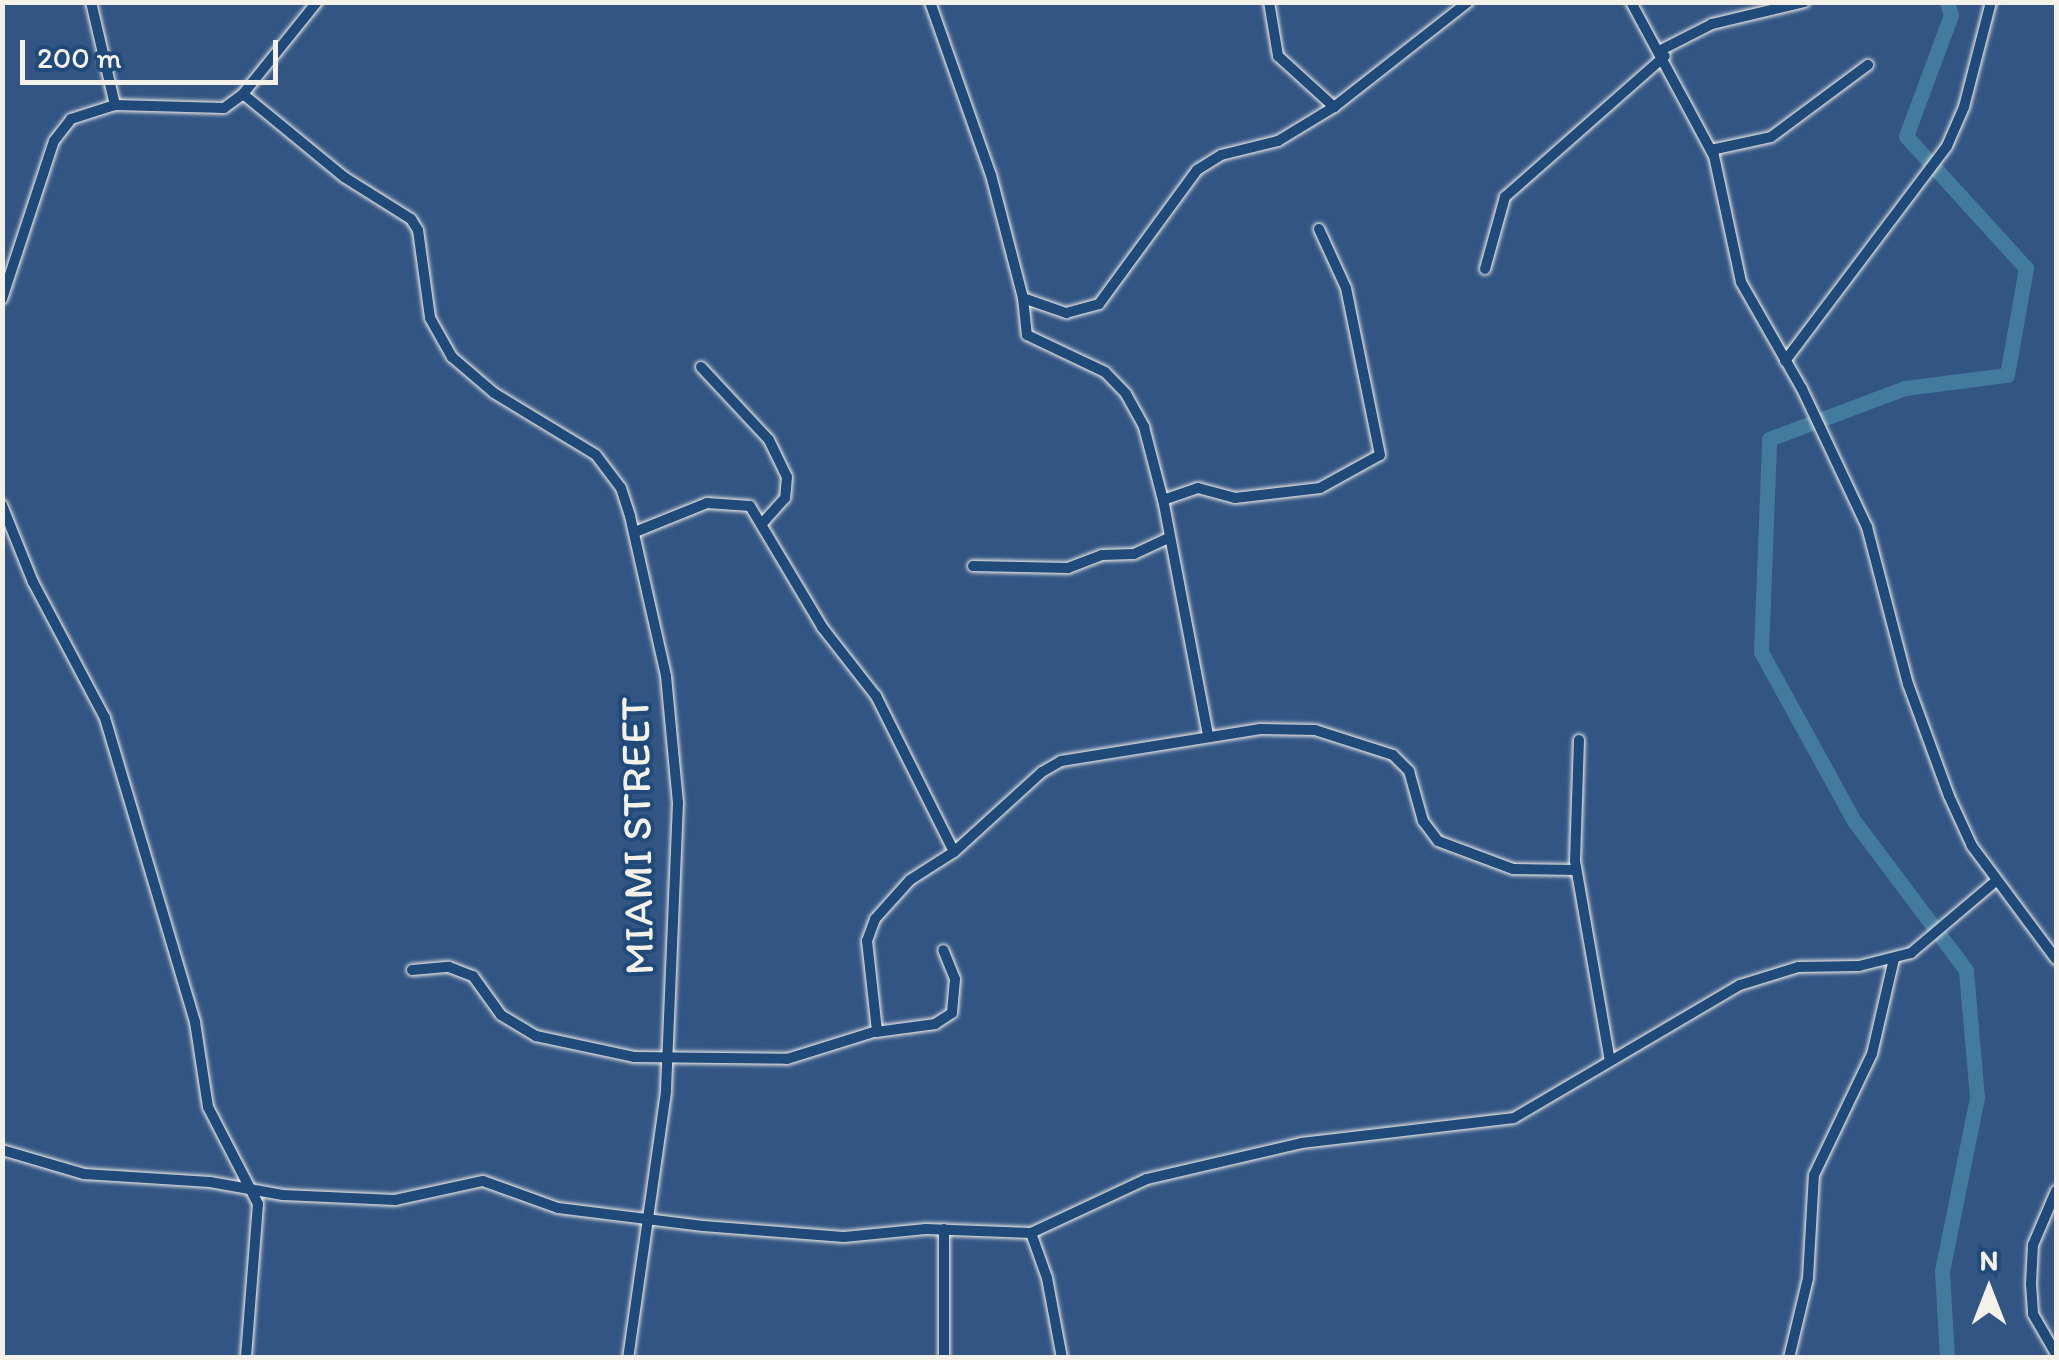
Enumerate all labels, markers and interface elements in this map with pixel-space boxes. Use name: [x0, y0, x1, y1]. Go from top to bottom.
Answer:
scale bar: [25, 20, 282, 82]
text: 200 m: [37, 39, 122, 76]
street label: MIAMI STREET: [609, 697, 665, 975]
north arrow: [1939, 1240, 2039, 1340]
text: N: [1980, 1243, 1998, 1277]

